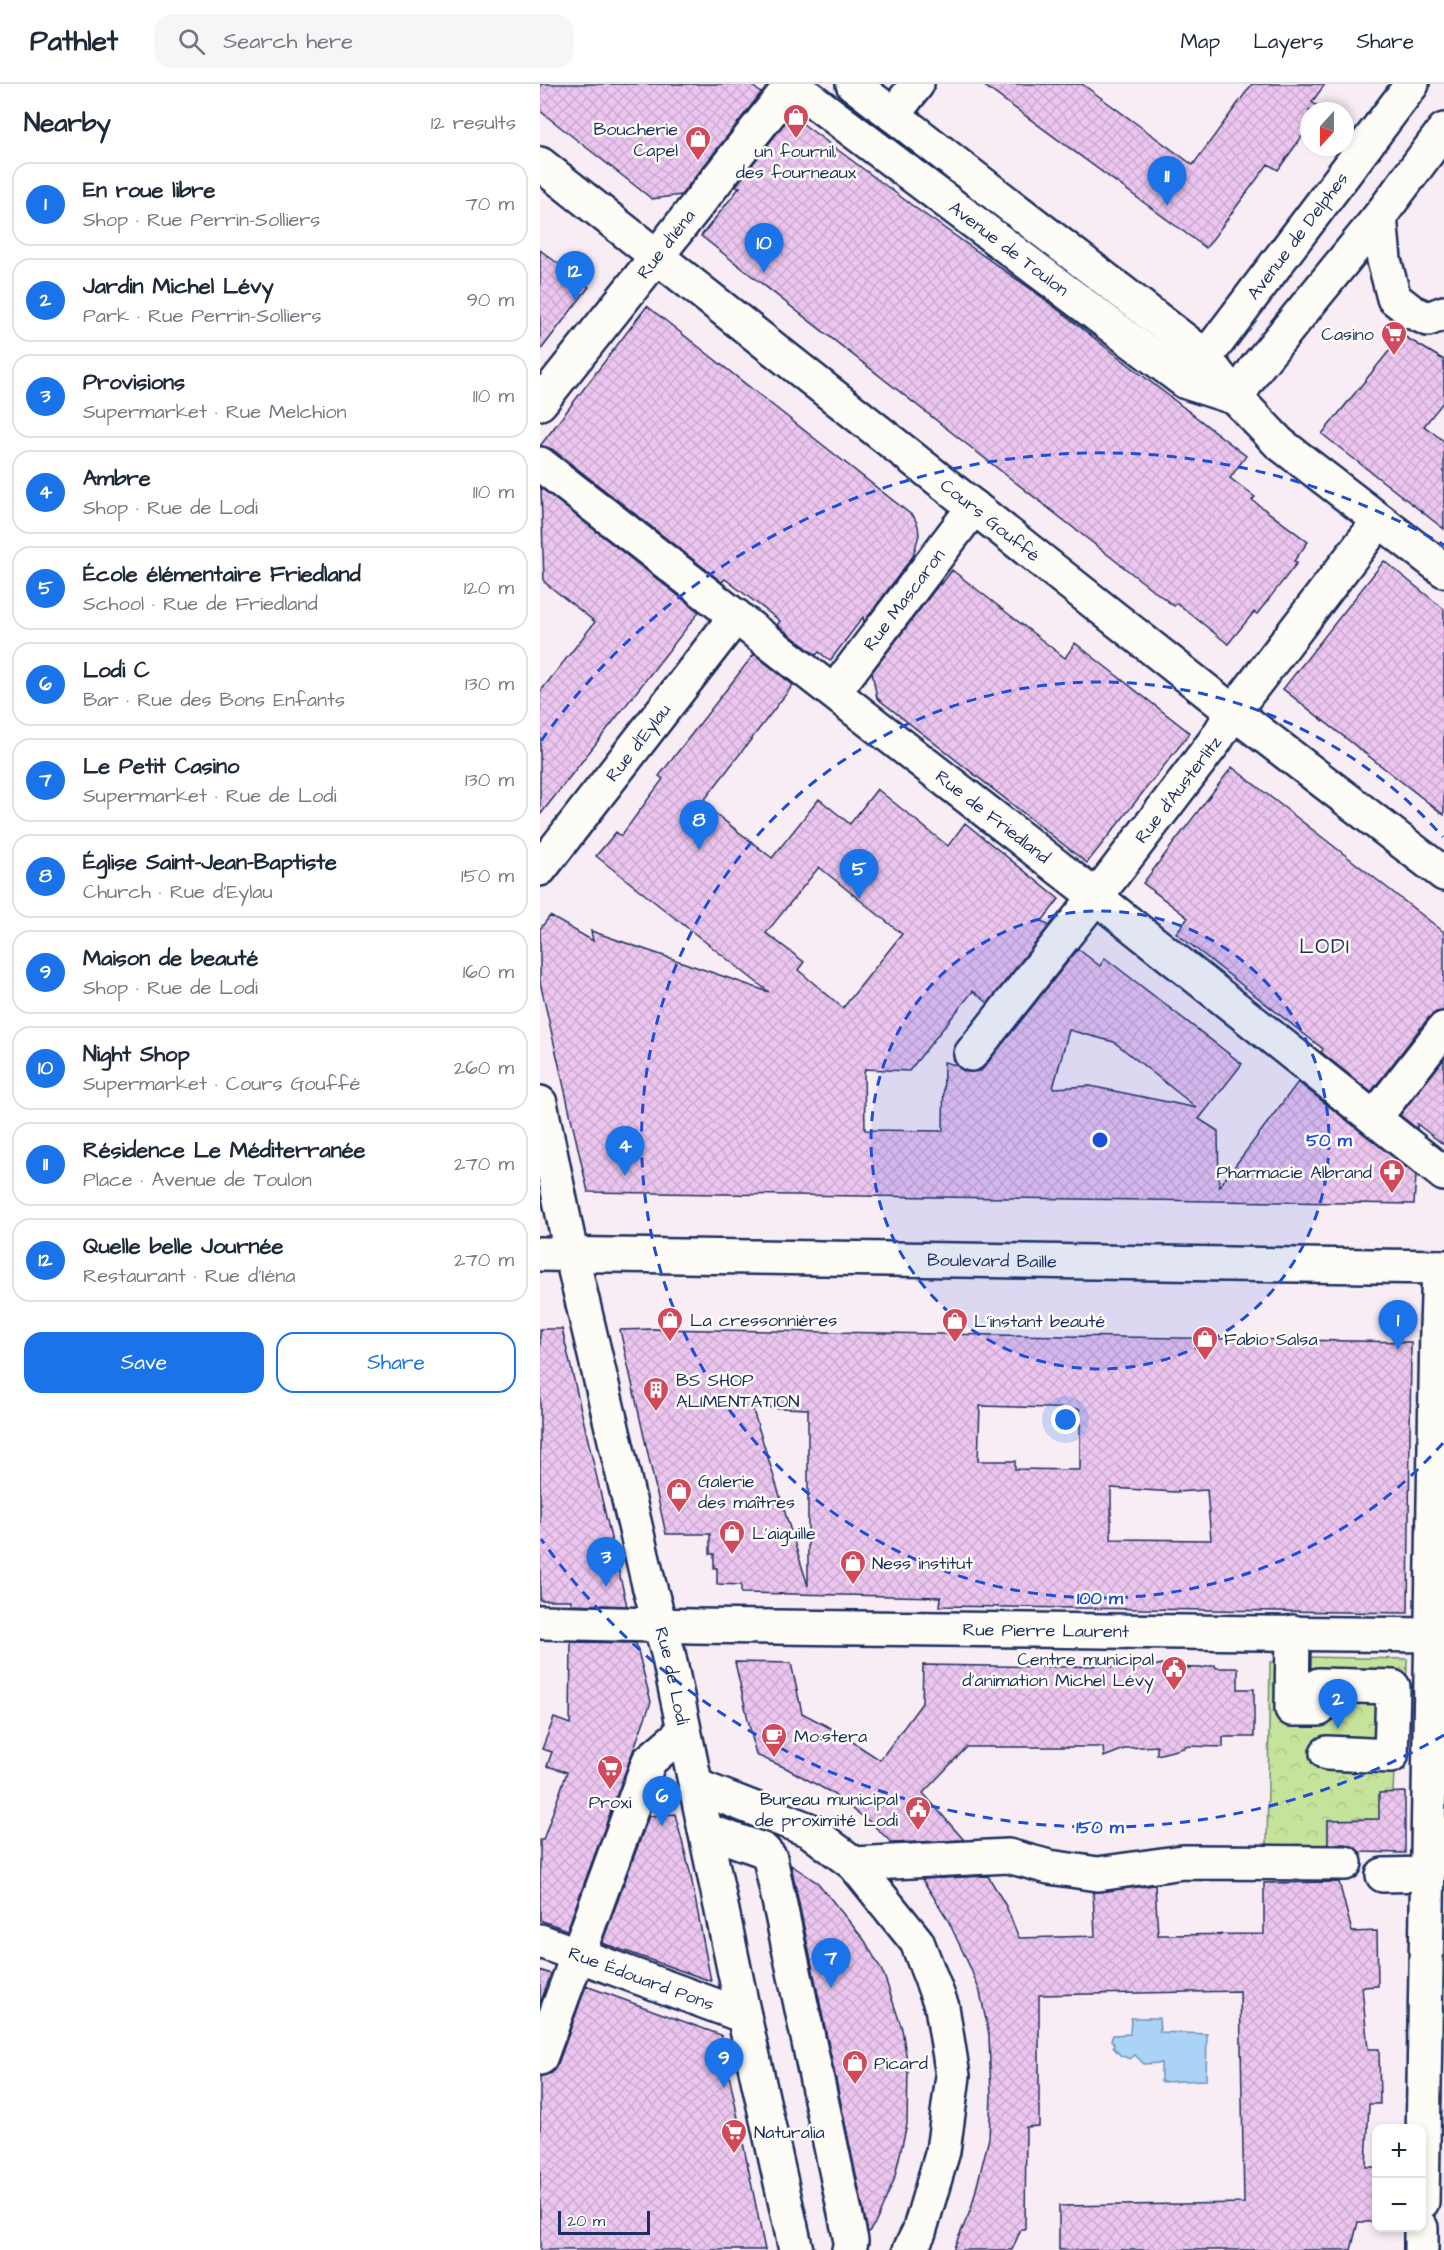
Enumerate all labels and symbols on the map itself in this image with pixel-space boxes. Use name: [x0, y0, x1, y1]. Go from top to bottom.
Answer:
shop icon: un fournil, des fourneaux: [781, 102, 811, 140]
north arrow: [1300, 102, 1354, 156]
place label: Boucherie Capel: [594, 117, 678, 163]
shop icon: Boucherie Capel: [683, 124, 713, 162]
place label: un fournil, des fourneaux: [736, 139, 857, 185]
pin: 11: [1148, 156, 1186, 206]
street label: Avenue de Delphes: [1242, 167, 1354, 305]
street label: Avenue de Toulon: [943, 195, 1074, 302]
street label: Rue d'Iéna: [631, 204, 701, 284]
pin: 10: [744, 224, 784, 273]
pin: 12: [555, 252, 594, 301]
supermarket icon: Casino: [1379, 319, 1409, 357]
place label: Casino: [1321, 322, 1374, 347]
street label: Cours Gouffé: [935, 473, 1045, 568]
street label: Rue Mascaron: [858, 544, 951, 656]
street label: Rue d'Eylau: [600, 698, 677, 787]
street label: Rue d'Austerlitz: [1129, 731, 1228, 849]
street label: Rue de Friedland: [930, 764, 1055, 870]
pin: 8: [680, 800, 718, 850]
pin: 5: [840, 850, 878, 899]
district label: LODI: [1299, 932, 1351, 961]
pin: 4: [606, 1126, 644, 1176]
text: 50 m: [1306, 1128, 1353, 1153]
centre of rings: [1090, 1130, 1110, 1150]
pharmacy icon: Pharmacie Albrand: [1377, 1157, 1407, 1195]
place label: Pharmacie Albrand: [1217, 1160, 1372, 1185]
street label: Boulevard Baille: [927, 1248, 1057, 1274]
pin: 1: [1378, 1300, 1418, 1350]
shop icon: La cressonnières: [655, 1305, 685, 1343]
shop icon: L'instant beauté: [940, 1306, 970, 1344]
place label: La cressonnières: [690, 1308, 837, 1333]
place label: L'instant beauté: [974, 1309, 1105, 1334]
shop icon: Fabio Salsa: [1190, 1324, 1220, 1362]
place label: Fabio Salsa: [1224, 1327, 1318, 1352]
place label: BS SHOP ALIMENTATION: [676, 1368, 800, 1414]
building icon: BS SHOP ALIMENTATION: [641, 1375, 671, 1413]
your location: [1051, 1405, 1080, 1434]
place label: Galerie des maîtres: [698, 1469, 795, 1515]
shop icon: Galerie des maîtres: [664, 1476, 694, 1514]
shop icon: L’aiguille: [717, 1518, 747, 1556]
place label: L’aiguille: [752, 1521, 816, 1547]
pin: 3: [586, 1538, 626, 1587]
shop icon: Ness institut: [838, 1548, 868, 1586]
place label: Ness institut: [872, 1551, 973, 1576]
text: 100 m: [1077, 1586, 1124, 1611]
street label: Rue Pierre Laurent: [963, 1617, 1130, 1644]
street label: Rue de Lodi: [648, 1624, 695, 1727]
place label: Centre municipal d'animation Michel Lévy: [962, 1647, 1154, 1694]
public building icon: Centre municipal d'animation Michel Lévy: [1159, 1654, 1189, 1692]
pin: 2: [1318, 1680, 1358, 1729]
cafe icon: Mo:stera: [759, 1721, 789, 1759]
place label: Mo:stera: [794, 1724, 867, 1749]
supermarket icon: Proxi: [595, 1753, 625, 1791]
pin: 6: [642, 1776, 682, 1826]
place label: Bureau municipal de proximité Lodi: [755, 1787, 898, 1833]
place label: Proxi: [589, 1790, 632, 1815]
public building icon: Bureau municipal de proximité Lodi: [903, 1794, 933, 1832]
text: 150 m: [1076, 1815, 1125, 1840]
pin: 7: [812, 1938, 850, 1988]
street label: Rue Édouard Pons: [565, 1941, 717, 2017]
pin: 9: [704, 2038, 744, 2088]
shop icon: Picard: [840, 2048, 870, 2086]
place label: Picard: [874, 2051, 928, 2076]
supermarket icon: Naturalia: [719, 2117, 749, 2155]
place label: Naturalia: [754, 2120, 825, 2145]
scale bar: [558, 2208, 650, 2236]

